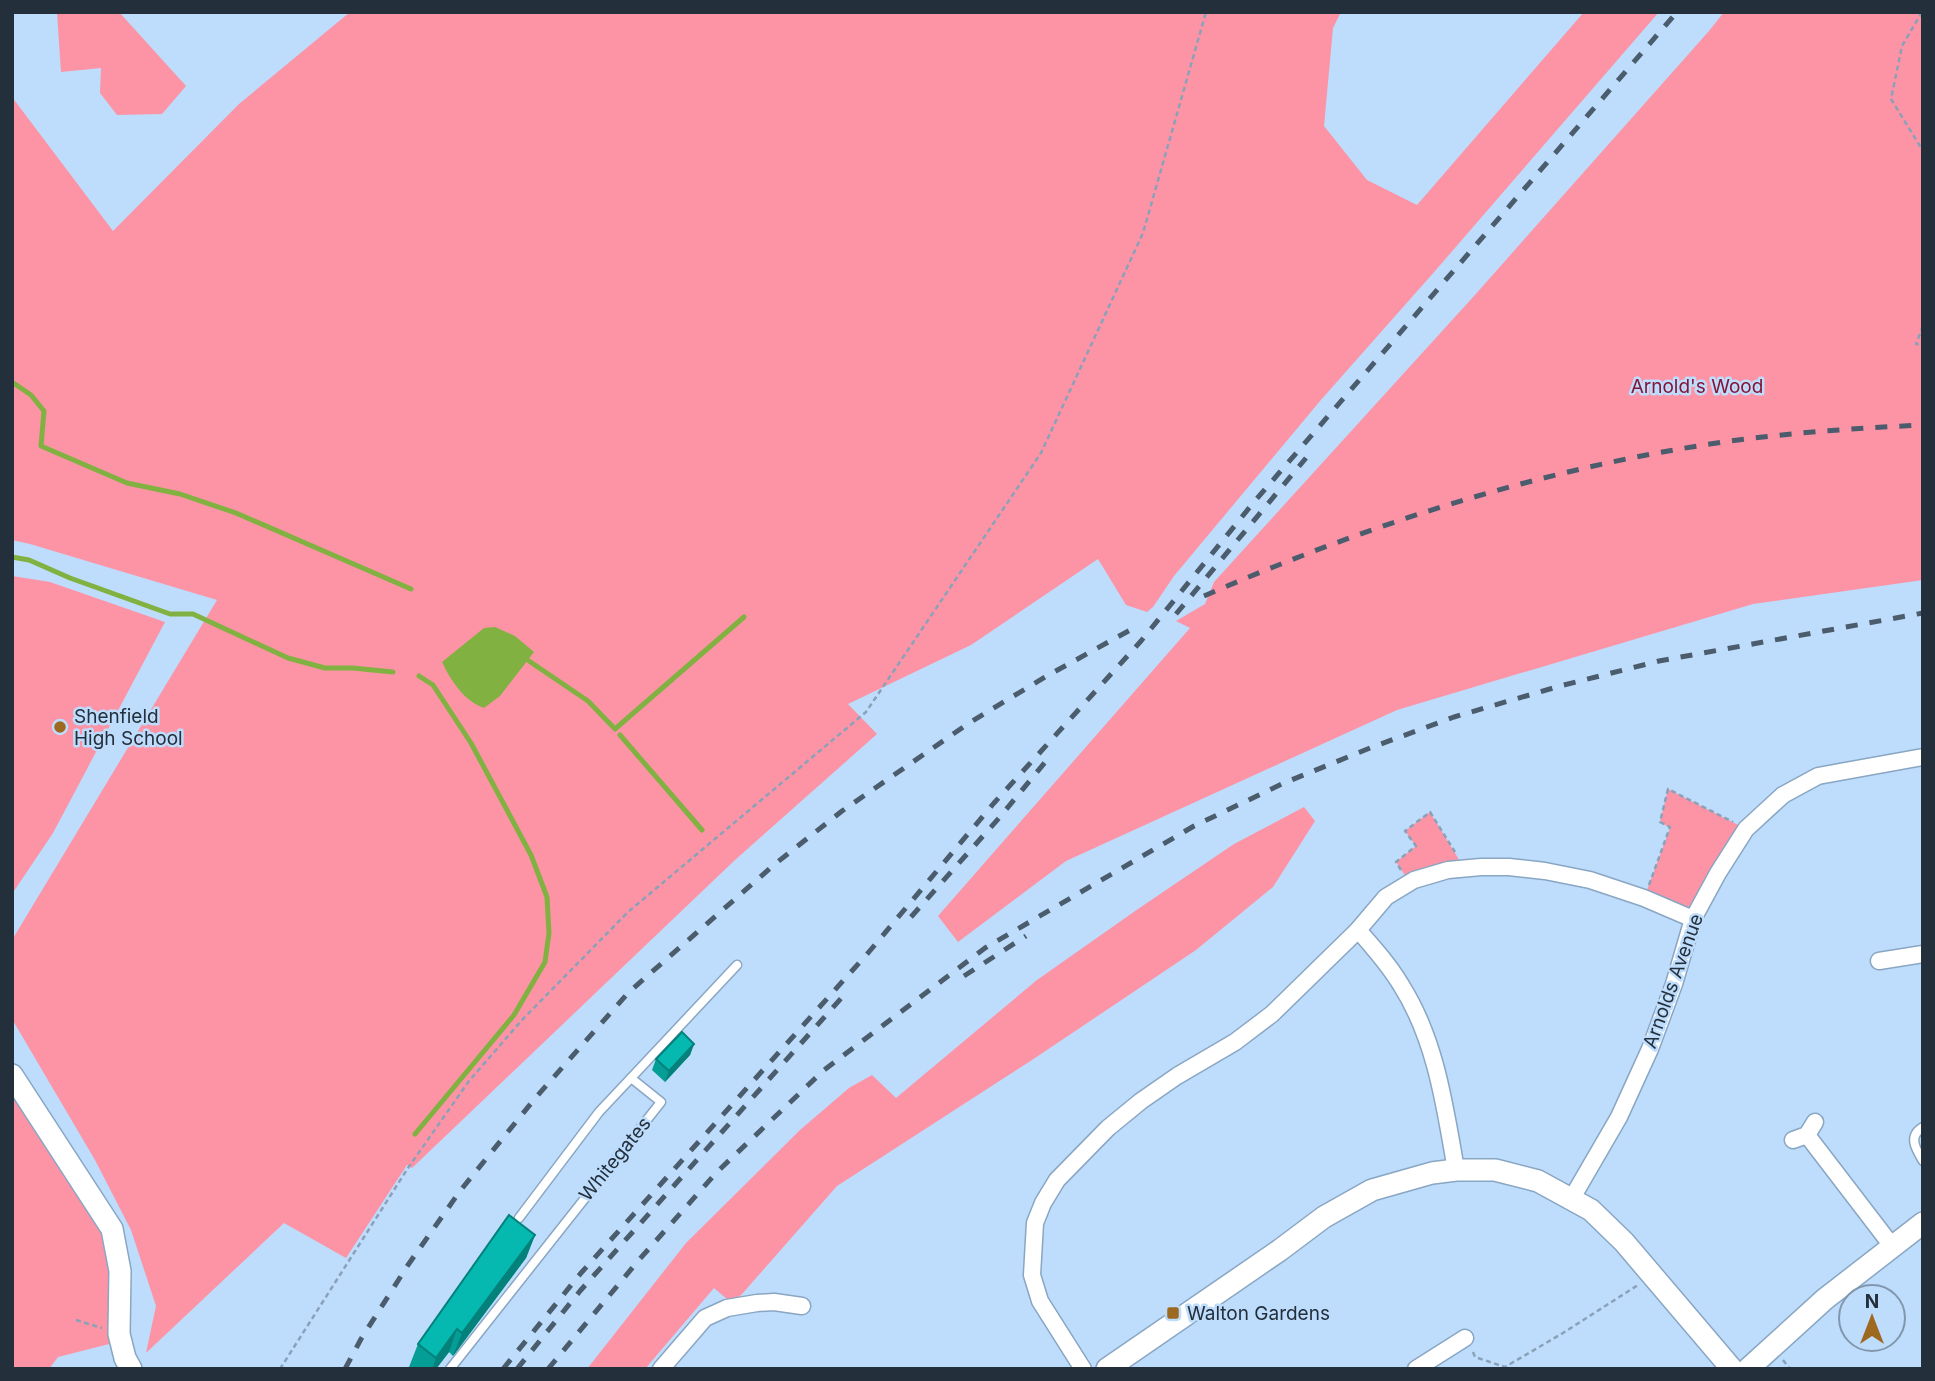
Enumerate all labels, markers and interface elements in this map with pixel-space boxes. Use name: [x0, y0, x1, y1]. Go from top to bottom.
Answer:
park label: Arnold's Wood: [1631, 375, 1763, 398]
place label: Shenfield High School: [74, 705, 183, 750]
marker: Shenfield High School: [52, 719, 68, 735]
street label: Arnolds Avenue: [1638, 911, 1708, 1051]
street label: Whitegates: [574, 1112, 656, 1206]
north arrow: [1837, 1283, 1907, 1353]
text: N: [1865, 1290, 1879, 1313]
place label: Walton Gardens: [1187, 1302, 1330, 1325]
marker: Walton Gardens: [1165, 1305, 1181, 1321]

